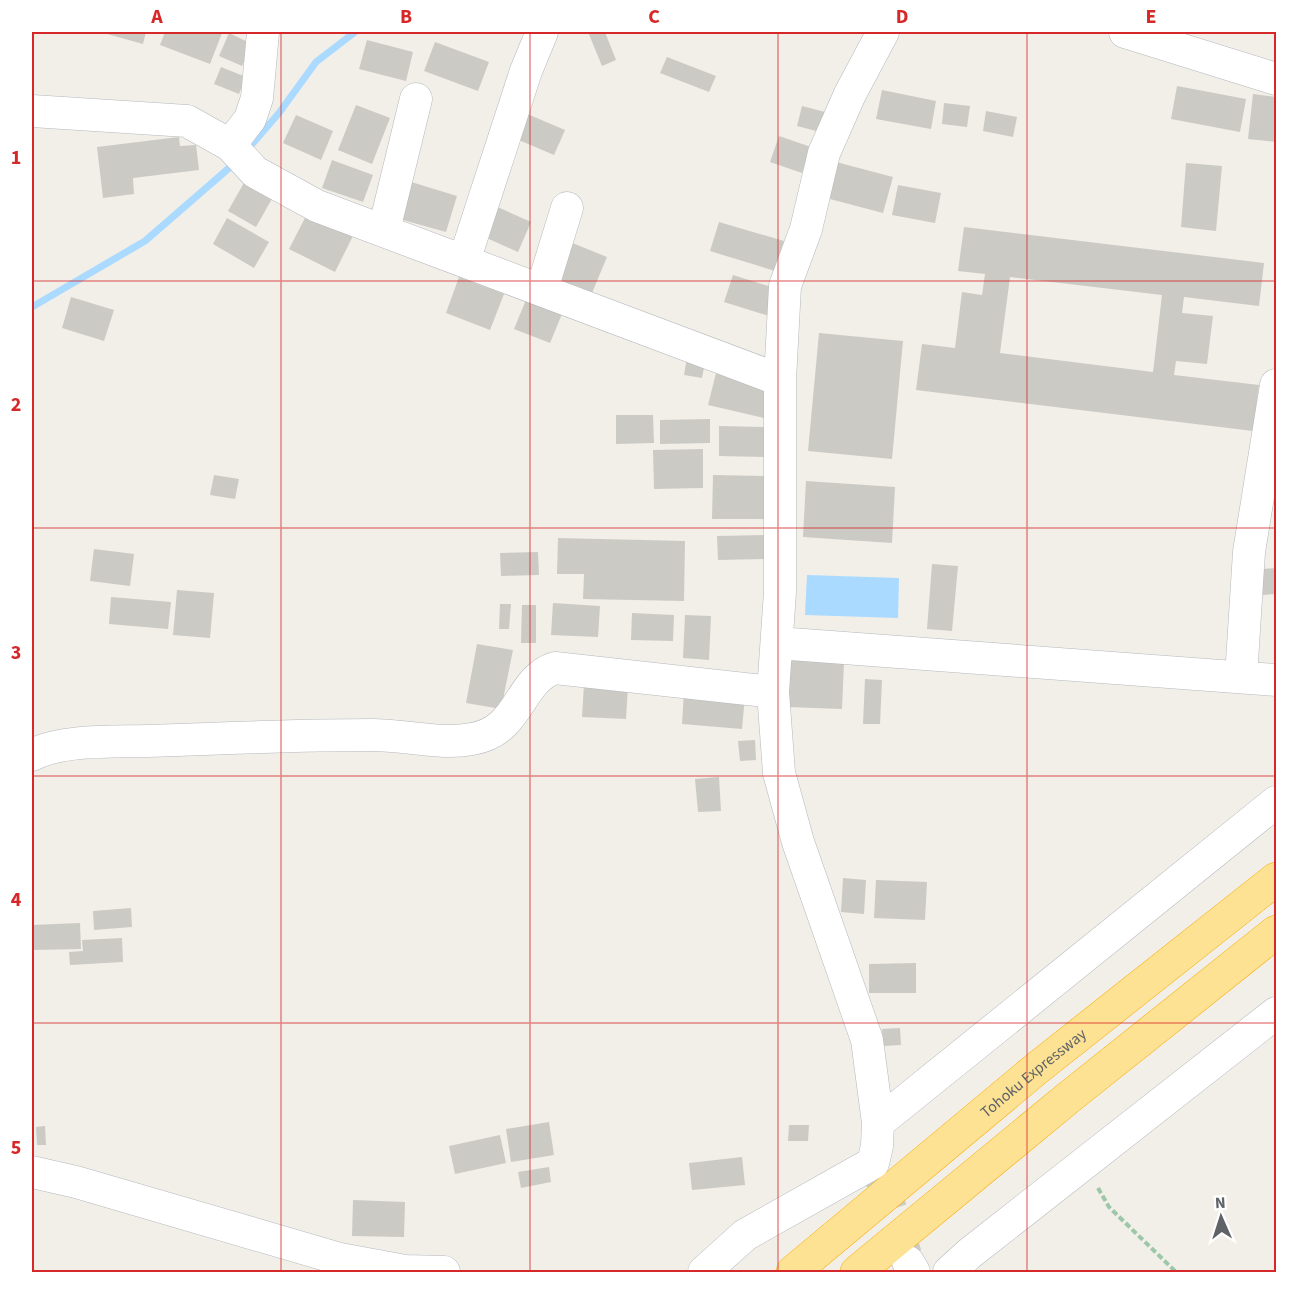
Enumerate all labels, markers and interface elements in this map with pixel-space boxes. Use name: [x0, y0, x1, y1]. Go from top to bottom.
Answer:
text: A: [150, 3, 163, 31]
text: B: [400, 3, 412, 31]
text: C: [648, 3, 660, 31]
text: D: [896, 3, 908, 31]
text: E: [1146, 3, 1156, 31]
text: 1: [11, 144, 21, 172]
text: 2: [11, 391, 21, 419]
text: 3: [11, 639, 21, 667]
text: 4: [11, 886, 22, 914]
street label: Tohoku Expressway: [976, 1023, 1092, 1123]
text: 5: [11, 1134, 21, 1162]
north arrow: [1191, 1187, 1251, 1247]
text: N: [1214, 1192, 1226, 1214]

